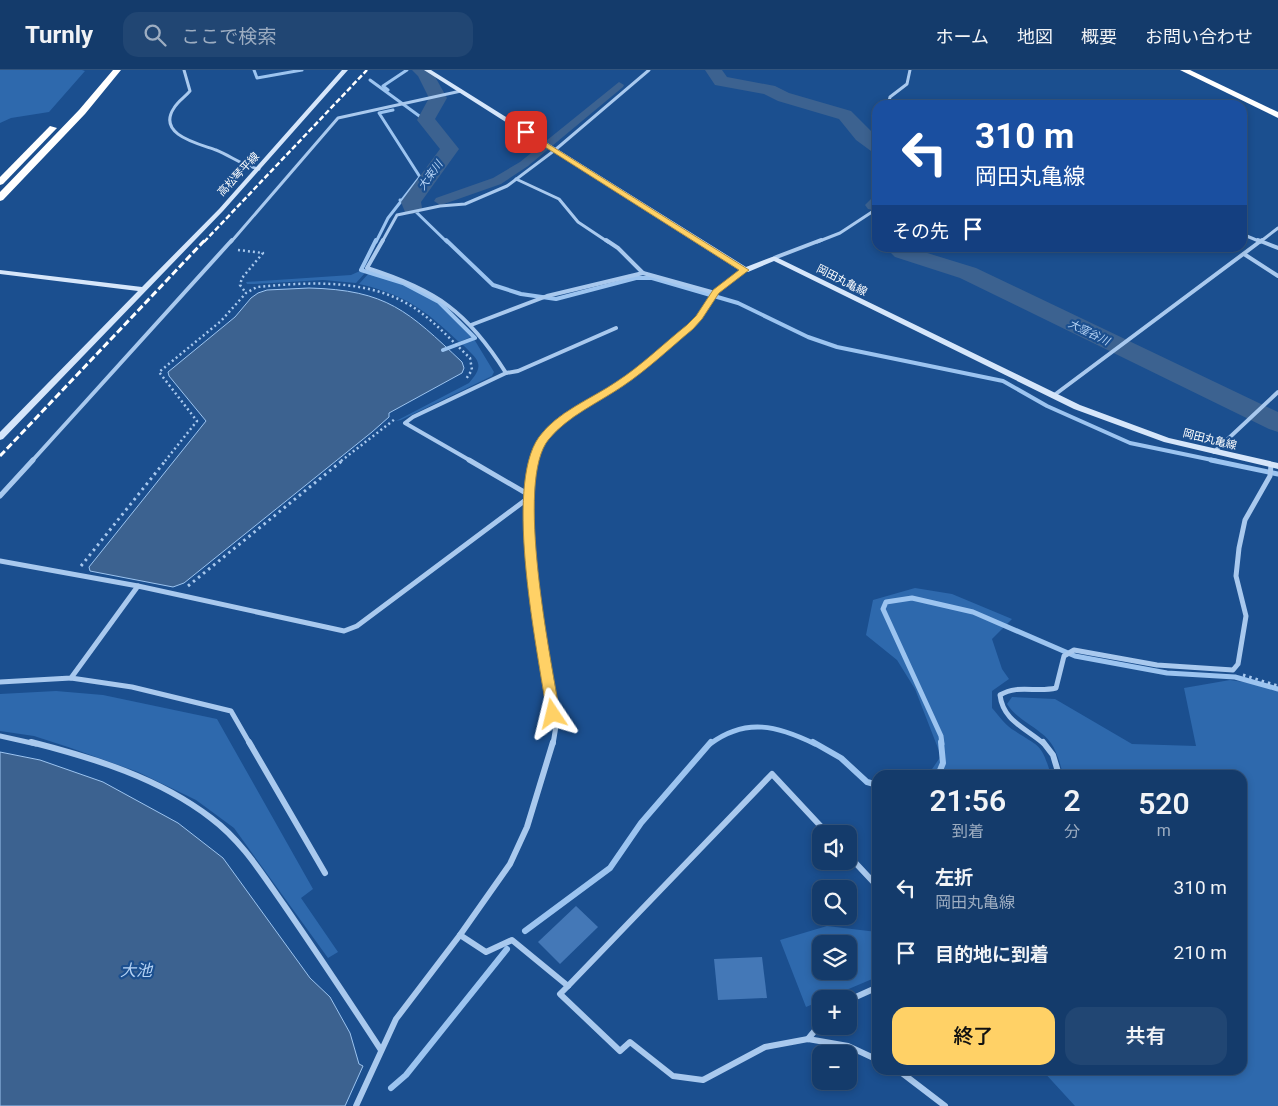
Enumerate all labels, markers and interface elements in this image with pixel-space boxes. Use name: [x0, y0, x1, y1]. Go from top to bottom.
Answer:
search box: [123, 12, 473, 57]
text: Turnly: [25, 21, 93, 49]
icon: search: [141, 21, 169, 49]
text: ここで検索: [181, 25, 276, 48]
text: ホーム: [936, 26, 989, 47]
text: 地図: [1017, 26, 1053, 47]
text: 概要: [1081, 26, 1117, 47]
text: お問い合わせ: [1145, 26, 1253, 47]
pin: [505, 111, 547, 153]
text: 310 m: [975, 116, 1074, 157]
icon: arrive: [512, 118, 540, 146]
icon: left: [892, 120, 957, 185]
street label: 高松琴平線: [215, 150, 262, 199]
water label: 大束川: [415, 157, 446, 192]
text: 岡田丸亀線: [975, 164, 1085, 189]
icon: arrive: [959, 215, 987, 243]
text: その先: [892, 220, 949, 243]
street label: 岡田丸亀線: [814, 262, 869, 299]
water label: 大窪谷川: [1066, 317, 1112, 348]
street label: 岡田丸亀線: [1182, 427, 1238, 452]
position arrow: [526, 687, 578, 739]
text: 21:56: [929, 783, 1006, 818]
text: 2: [1064, 783, 1081, 818]
text: 520: [1138, 786, 1190, 821]
text: m: [1157, 821, 1171, 840]
text: 到着: [952, 822, 984, 841]
text: 分: [1064, 822, 1080, 841]
map controls: [812, 825, 857, 1090]
button: sound: [812, 825, 857, 870]
text: 左折: [935, 866, 973, 889]
icon: left: [892, 874, 920, 902]
text: 310 m: [1174, 876, 1227, 899]
button: search: [812, 880, 857, 925]
text: 岡田丸亀線: [935, 893, 1015, 912]
button: layers: [812, 935, 857, 980]
icon: arrive: [892, 939, 920, 967]
text: 210 m: [1174, 941, 1227, 964]
text: 目的地に到着: [935, 943, 1049, 966]
water label: 大池: [120, 961, 154, 980]
button: +: [812, 990, 857, 1035]
button: 終了: [892, 1007, 1055, 1065]
button: 共有: [1065, 1007, 1227, 1065]
button: −: [812, 1045, 857, 1090]

